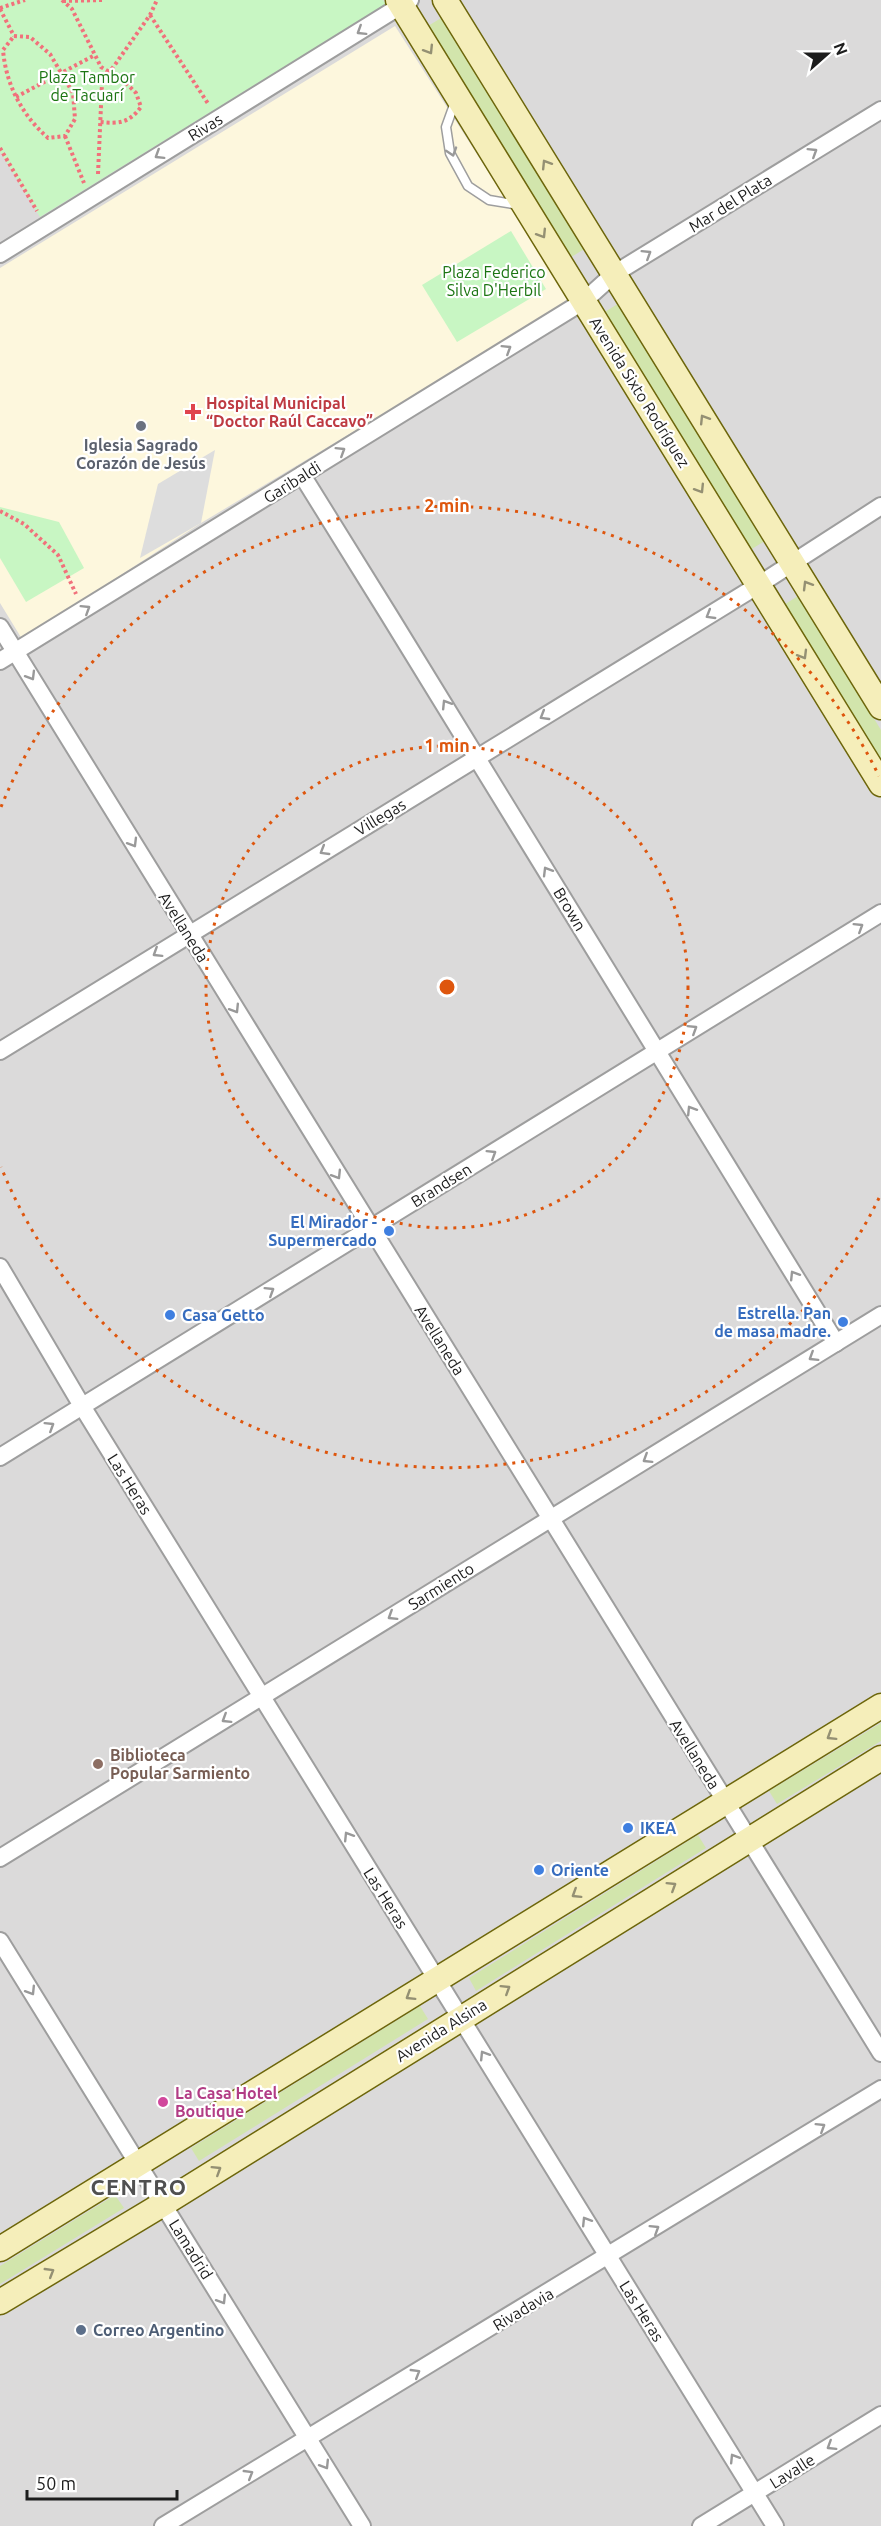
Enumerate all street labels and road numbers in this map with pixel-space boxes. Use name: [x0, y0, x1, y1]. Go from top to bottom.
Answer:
street label: Rivas: [185, 110, 225, 144]
street label: Mar del Plata: [685, 170, 775, 236]
street label: Avenida Sixto Rodríguez: [586, 314, 694, 470]
street label: Garibaldi: [260, 457, 324, 507]
street label: Villegas: [351, 795, 409, 839]
street label: Brown: [550, 884, 590, 934]
street label: Avellaneda: [155, 889, 213, 965]
street label: Brandsen: [407, 1159, 475, 1211]
street label: Avellaneda: [411, 1302, 469, 1378]
street label: Las Heras: [104, 1450, 156, 1518]
street label: Sarmiento: [405, 1559, 477, 1613]
street label: Avellaneda: [666, 1716, 724, 1792]
street label: Las Heras: [360, 1864, 412, 1932]
street label: Avenida Alsina: [392, 1995, 490, 2065]
street label: Lamadrid: [166, 2216, 216, 2282]
street label: Las Heras: [616, 2277, 668, 2345]
street label: Rivadavia: [489, 2284, 557, 2334]
street label: Lavalle: [766, 2450, 818, 2492]

